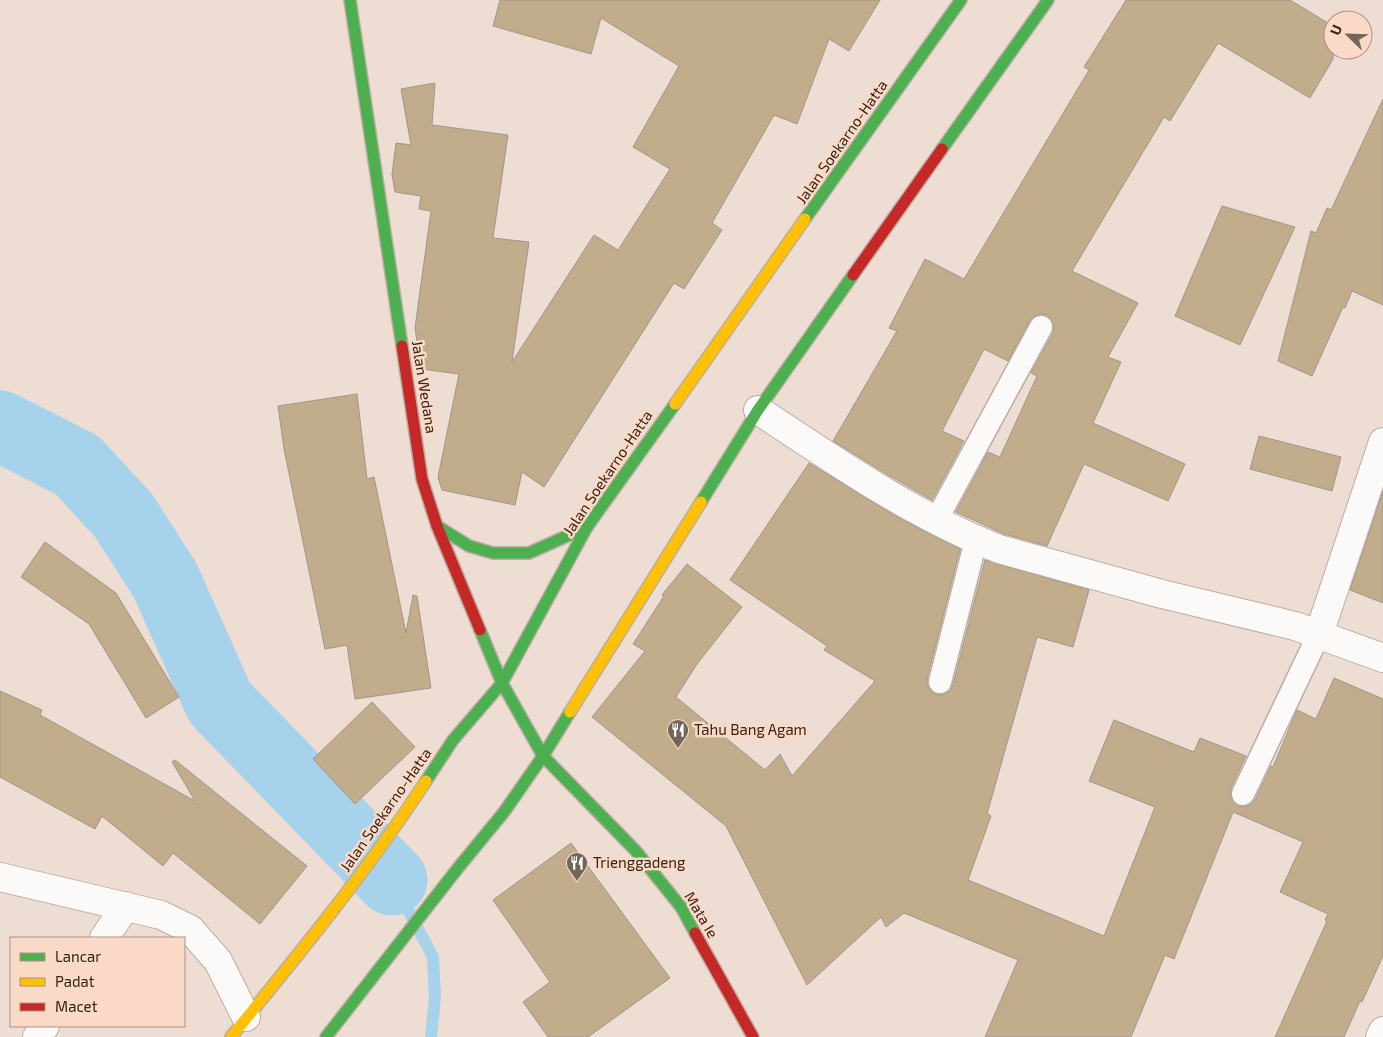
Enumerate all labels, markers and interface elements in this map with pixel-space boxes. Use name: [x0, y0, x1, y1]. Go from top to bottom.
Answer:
north arrow: [1323, 10, 1373, 60]
text: U: [1326, 22, 1345, 37]
street label: Jalan Soekarno-Hatta: [792, 76, 891, 207]
street label: Jalan Wedana: [409, 339, 441, 435]
street label: Jalan Soekarno-Hatta: [559, 407, 656, 538]
restaurant icon: Tahu Bang Agam: [666, 718, 690, 749]
place label: Tahu Bang Agam: [694, 720, 807, 738]
street label: Jalan Soekarno-Hatta: [336, 744, 435, 875]
restaurant icon: Trienggadeng: [565, 851, 589, 882]
place label: Trienggadeng: [593, 853, 686, 871]
street label: Mata Ie: [681, 888, 723, 941]
legend: [10, 937, 185, 1027]
text: Lancar: [55, 947, 101, 965]
text: Padat: [55, 972, 95, 990]
text: Macet: [55, 997, 98, 1015]

